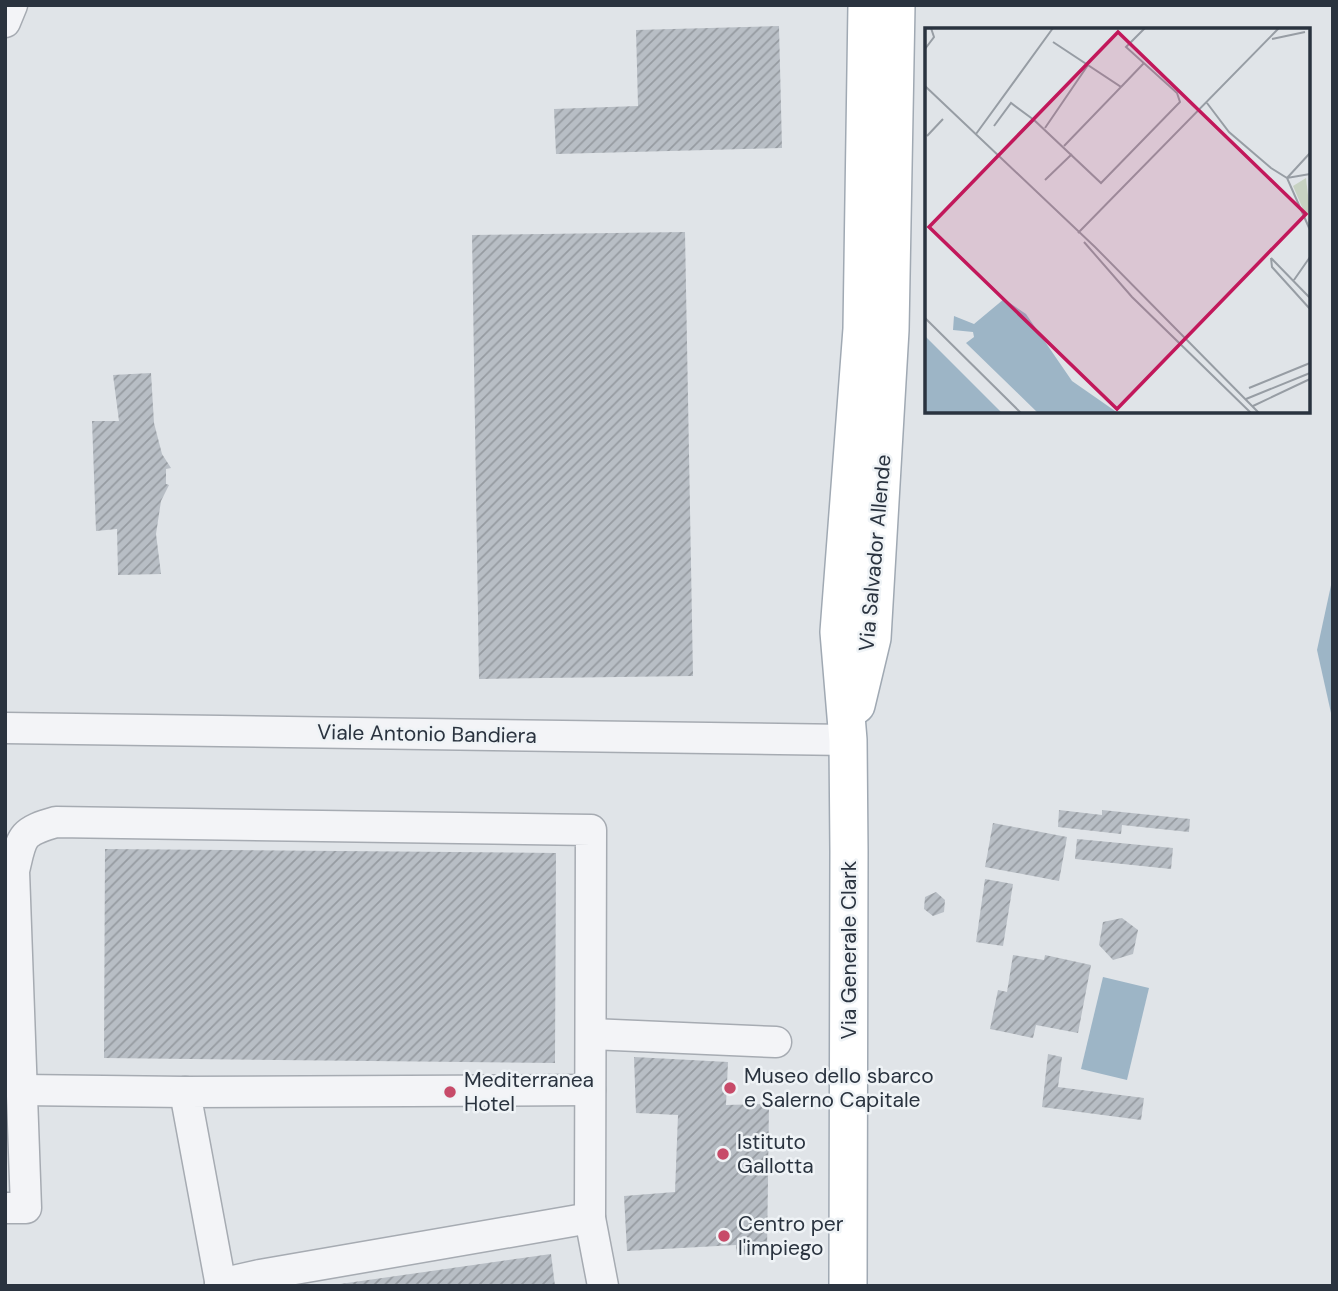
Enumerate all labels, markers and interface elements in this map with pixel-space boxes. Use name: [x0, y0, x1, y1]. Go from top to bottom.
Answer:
inset map: [925, 28, 1310, 413]
street label: Via Salvador Allende: [852, 453, 898, 653]
street label: Viale Antonio Bandiera: [317, 718, 537, 750]
street label: Via Generale Clark: [835, 860, 863, 1039]
place label: Museo dello sbarco e Salerno Capitale: [744, 1062, 934, 1114]
place label: Mediterranea Hotel: [464, 1066, 594, 1118]
marker: Museo dello sbarco e Salerno Capitale: [722, 1080, 738, 1096]
marker: Mediterranea Hotel: [442, 1084, 458, 1100]
place label: Istituto Gallotta: [737, 1128, 814, 1180]
marker: Istituto Gallotta: [715, 1146, 731, 1162]
place label: Centro per l'impiego: [738, 1210, 844, 1262]
marker: Centro per l'impiego: [716, 1228, 732, 1244]

